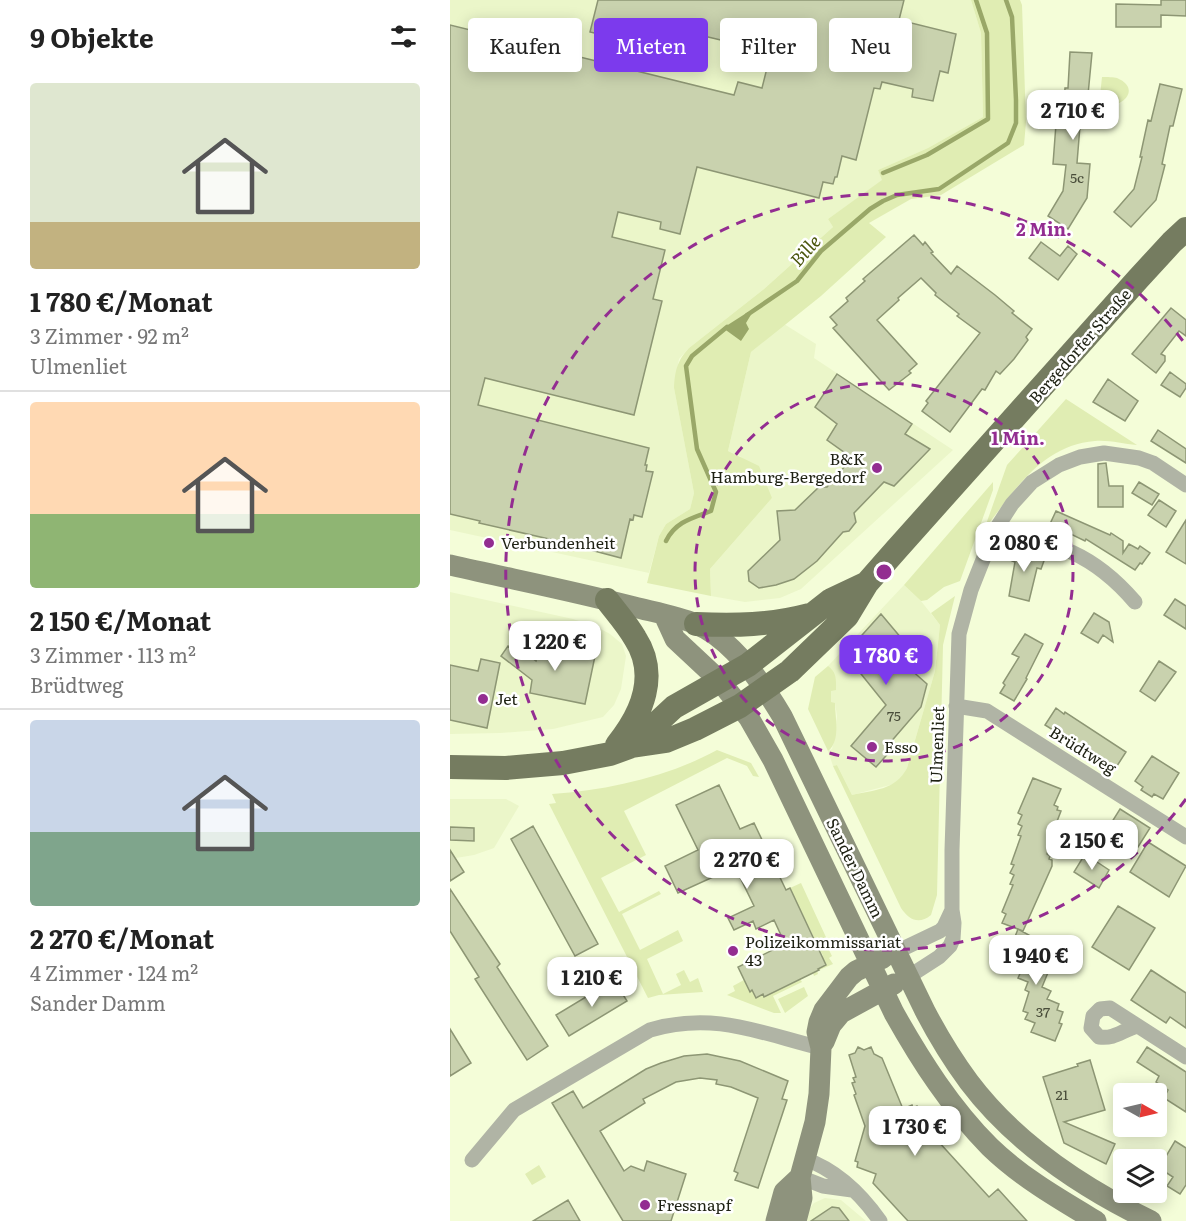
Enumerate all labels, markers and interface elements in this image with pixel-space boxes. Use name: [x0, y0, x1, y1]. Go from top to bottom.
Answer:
text: 9 Objekte: [30, 17, 154, 56]
chip: Kaufen: [468, 18, 582, 72]
chip: Mieten: [594, 18, 708, 72]
chip: Filter: [720, 18, 817, 72]
chip: Neu: [829, 18, 912, 72]
icon: filters: [387, 20, 420, 53]
pin: 2 710 €: [1018, 90, 1128, 141]
text: 2 710 €: [1041, 94, 1105, 124]
icon: home: [171, 122, 279, 230]
house number: 5c: [1070, 167, 1084, 187]
text: 2 Min.: [1016, 215, 1072, 242]
water label: Bille: [783, 228, 827, 272]
text: 1 780 €/Monat: [30, 281, 213, 320]
street label: Bergedorfer Straße: [1022, 283, 1136, 408]
text: 3 Zimmer · 92 m²: [30, 320, 189, 350]
text: Ulmenliet: [30, 350, 127, 380]
text: 1 Min.: [991, 424, 1045, 451]
icon: home: [171, 441, 279, 549]
place label: B&K Hamburg-Bergedorf: [710, 446, 867, 488]
marker: B&K Hamburg-Bergedorf: [870, 461, 884, 475]
pin: 2 080 €: [969, 522, 1079, 573]
text: 2 080 €: [989, 526, 1059, 556]
place label: Verbundenheit: [501, 530, 616, 554]
marker: Verbundenheit: [482, 536, 496, 550]
centre of rings: [874, 562, 894, 582]
text: 2 150 €/Monat: [30, 600, 211, 639]
pin: 1 220 €: [500, 621, 610, 672]
text: 1 220 €: [523, 625, 587, 655]
pin: 1 780 €: [831, 635, 941, 686]
text: 3 Zimmer · 113 m²: [30, 639, 196, 669]
text: 1 780 €: [853, 639, 919, 669]
text: Brüdtweg: [30, 669, 123, 699]
place label: Jet: [495, 686, 518, 710]
marker: Jet: [476, 692, 490, 706]
house number: 75: [887, 705, 901, 725]
street label: Ulmenliet: [923, 705, 949, 784]
street label: Brüdtweg: [1045, 719, 1122, 779]
place label: Esso: [884, 734, 918, 758]
marker: Esso: [865, 740, 879, 754]
icon: home: [171, 759, 279, 867]
street label: Sander Damm: [821, 814, 891, 922]
pin: 2 150 €: [1037, 820, 1147, 871]
text: 2 150 €: [1060, 824, 1124, 854]
pin: 2 270 €: [692, 839, 802, 890]
text: 2 270 €: [714, 843, 780, 873]
text: 2 270 €/Monat: [30, 918, 214, 957]
place label: Polizeikommissariat 43: [745, 929, 902, 971]
pin: 1 940 €: [981, 935, 1091, 986]
text: 1 940 €: [1003, 939, 1069, 969]
marker: Polizeikommissariat 43: [726, 944, 740, 958]
text: 4 Zimmer · 124 m²: [30, 957, 198, 987]
pin: 1 210 €: [537, 957, 647, 1008]
text: 1 210 €: [561, 961, 623, 991]
text: Sander Damm: [30, 987, 166, 1017]
house number: 37: [1036, 1001, 1050, 1021]
north arrow: [1113, 1083, 1167, 1137]
map controls: [1113, 1083, 1167, 1203]
house number: 21: [1056, 1084, 1069, 1104]
pin: 1 730 €: [860, 1106, 970, 1157]
text: 1 730 €: [883, 1110, 947, 1140]
button: layers: [1113, 1149, 1167, 1203]
place label: Fressnapf: [657, 1192, 733, 1216]
marker: Fressnapf: [638, 1198, 652, 1212]

